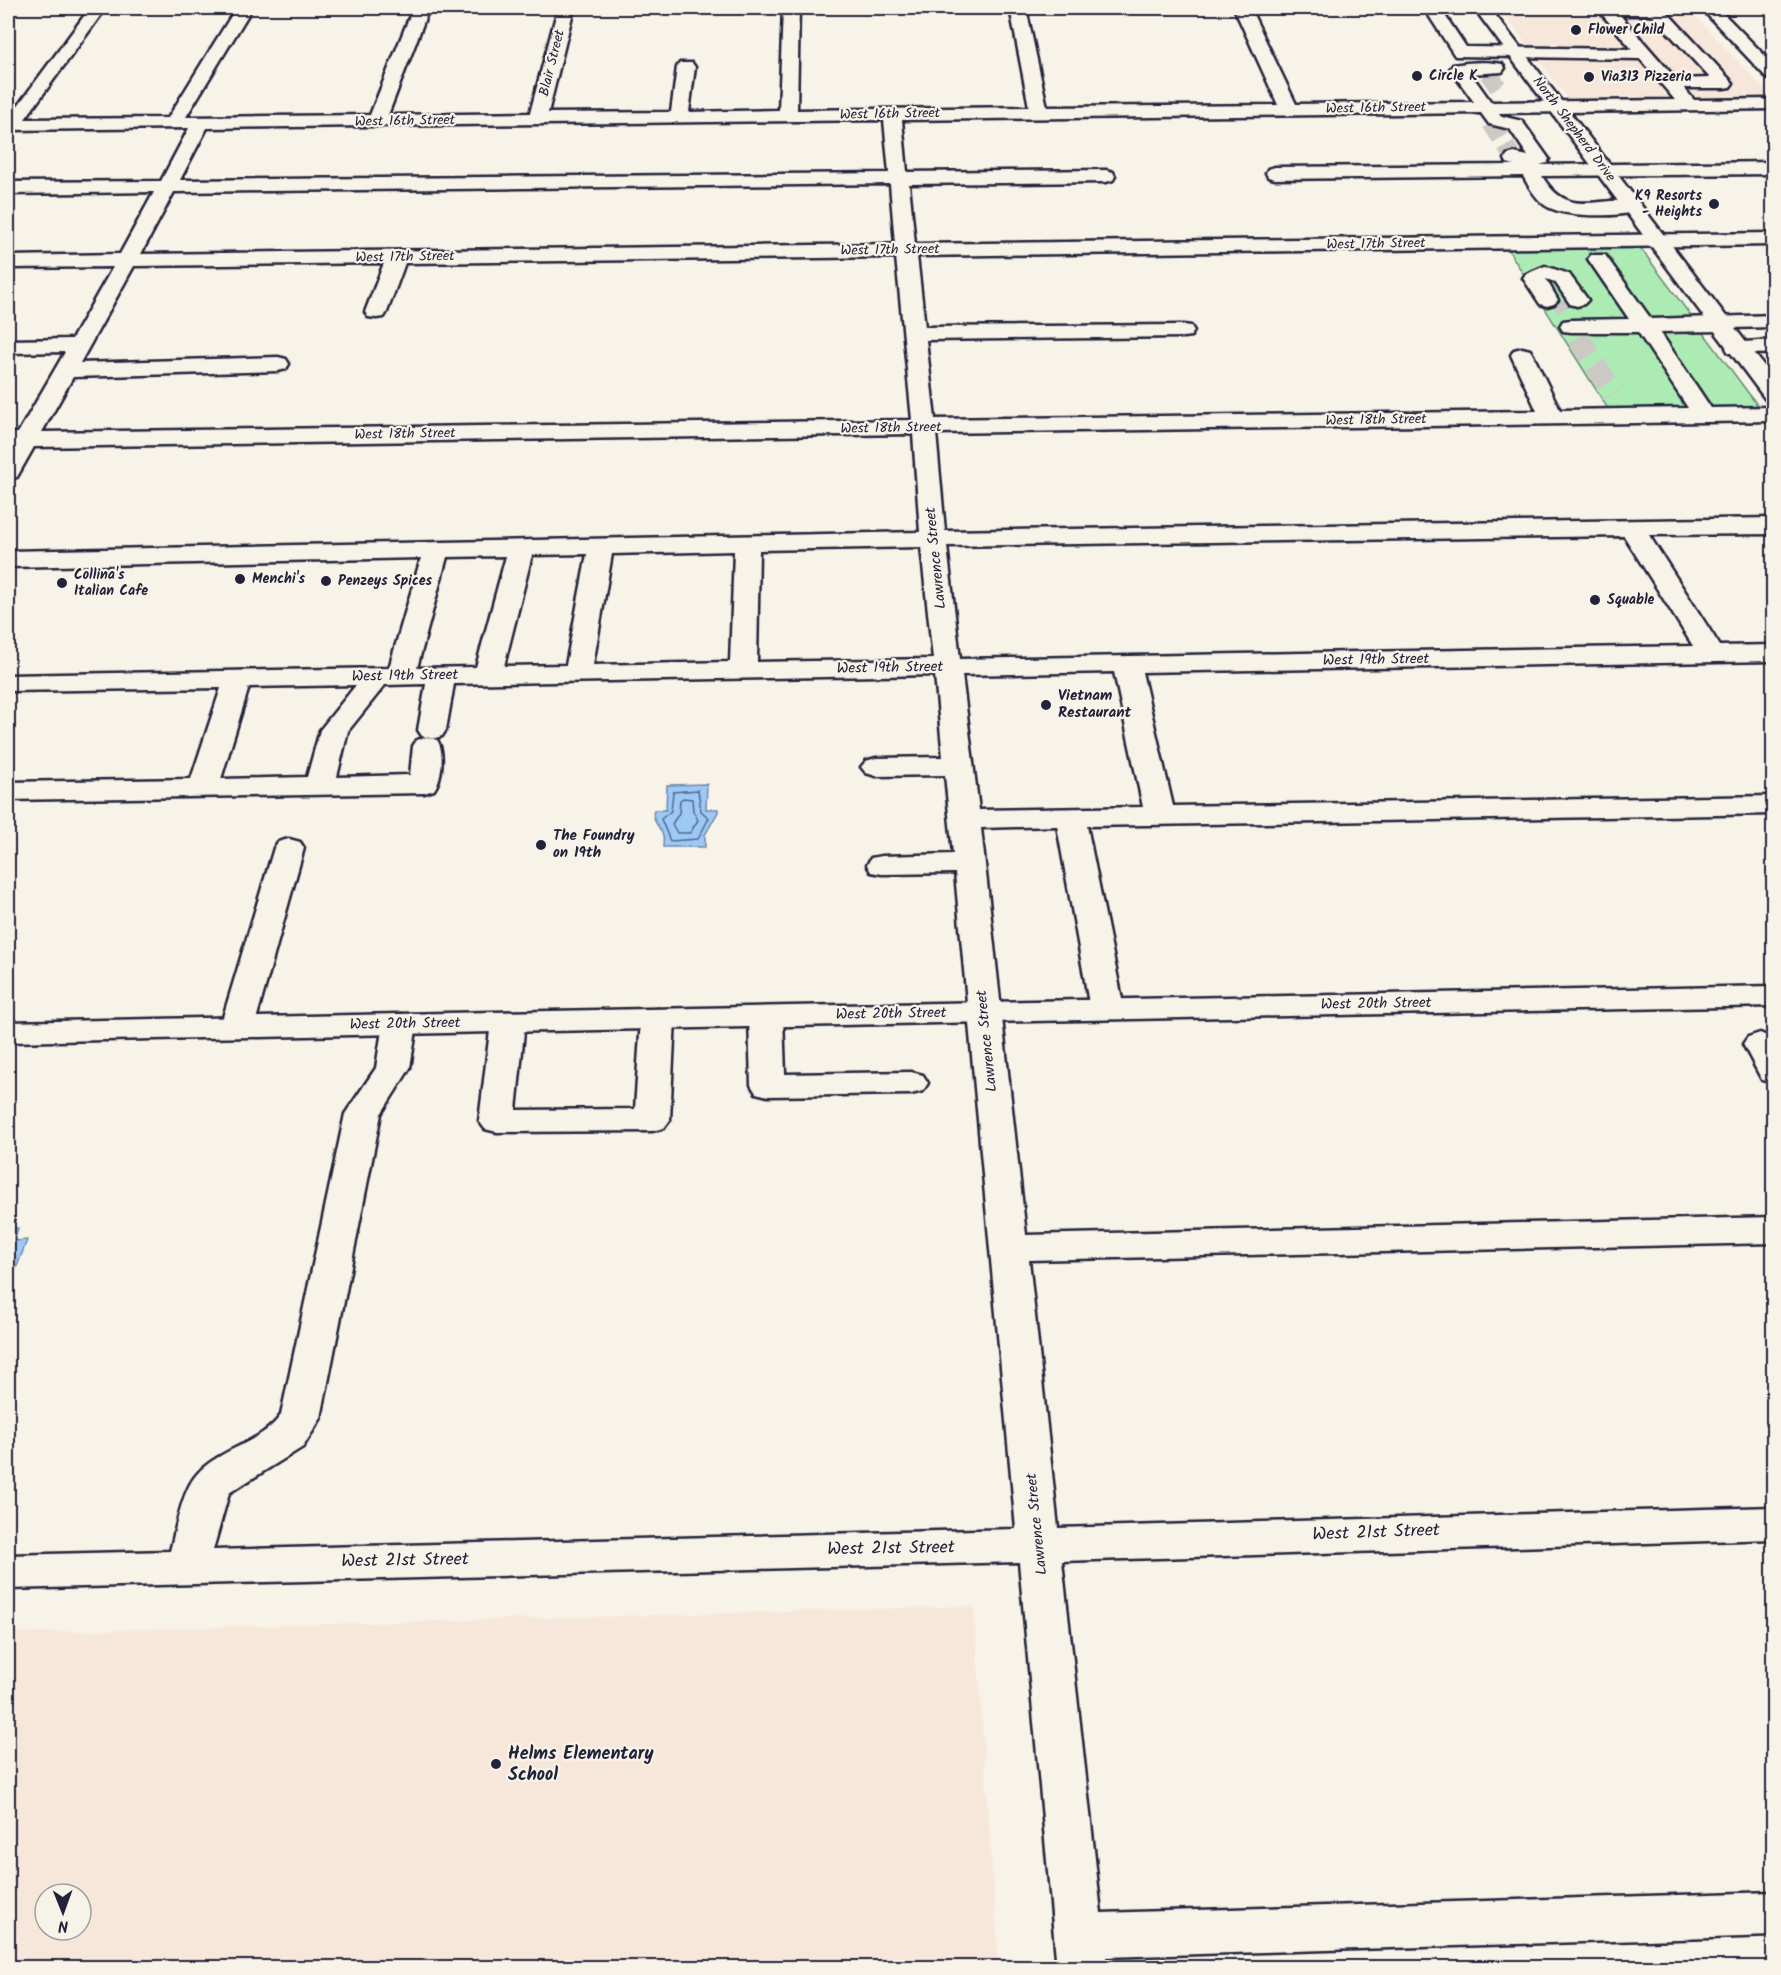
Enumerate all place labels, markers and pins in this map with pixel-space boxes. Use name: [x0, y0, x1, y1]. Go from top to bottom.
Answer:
place label: Flower Child: [1588, 19, 1665, 41]
marker: Flower Child: [1569, 23, 1583, 37]
place label: Circle K: [1429, 65, 1478, 87]
place label: Via313 Pizzeria: [1601, 66, 1692, 88]
marker: Circle K: [1410, 69, 1424, 83]
marker: Via313 Pizzeria: [1582, 70, 1596, 84]
place label: K9 Resorts - Heights: [1635, 185, 1702, 223]
marker: K9 Resorts - Heights: [1707, 197, 1721, 211]
place label: Collina's Italian Cafe: [74, 564, 148, 602]
place label: Menchi's: [252, 568, 306, 590]
place label: Penzeys Spices: [338, 570, 433, 592]
marker: Menchi's: [233, 572, 247, 586]
marker: Penzeys Spices: [319, 574, 333, 588]
marker: Collina's Italian Cafe: [55, 576, 69, 590]
place label: Squable: [1607, 589, 1655, 611]
marker: Squable: [1588, 593, 1602, 607]
place label: Vietnam Restaurant: [1058, 684, 1131, 725]
marker: Vietnam Restaurant: [1039, 698, 1053, 712]
place label: The Foundry on 19th: [553, 824, 635, 865]
marker: The Foundry on 19th: [534, 838, 548, 852]
place label: Helms Elementary School: [508, 1740, 654, 1790]
marker: Helms Elementary School: [489, 1757, 503, 1771]

